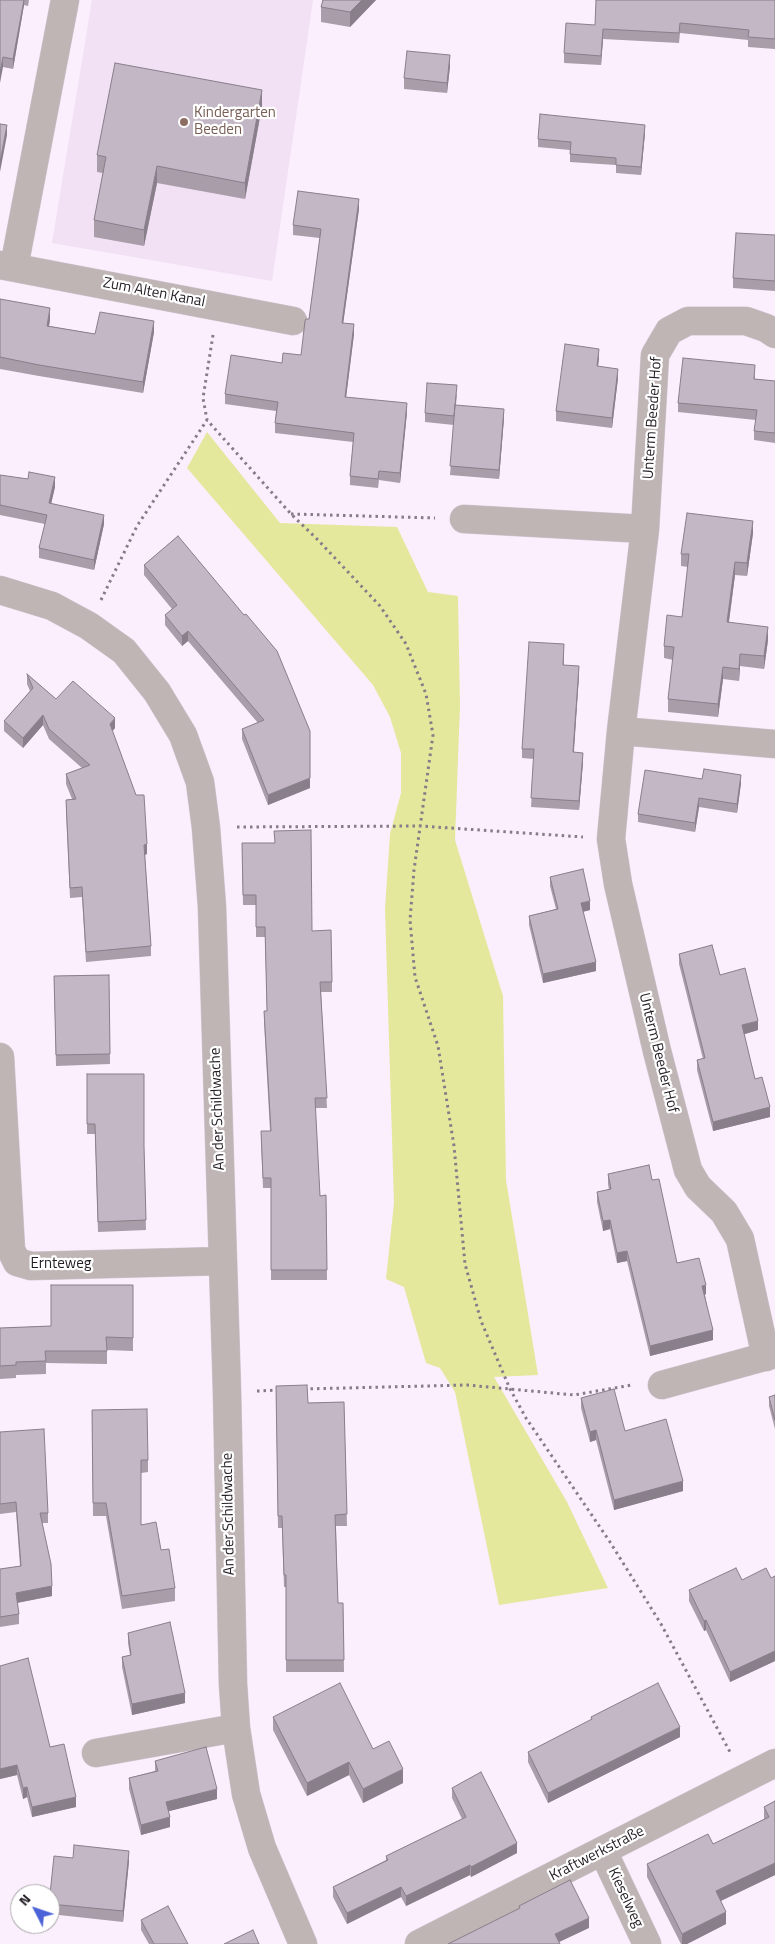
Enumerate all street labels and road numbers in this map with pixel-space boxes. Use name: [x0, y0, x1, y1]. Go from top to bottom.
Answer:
street label: Zum Alten Kanal: [102, 274, 206, 312]
street label: Unterm Beeder Hof: [640, 356, 666, 480]
street label: Unterm Beeder Hof: [634, 991, 682, 1115]
street label: An der Schildwache: [207, 1047, 229, 1171]
street label: Ernteweg: [31, 1255, 91, 1273]
street label: An der Schildwache: [219, 1452, 239, 1576]
street label: Kraftwerkstraße: [547, 1822, 647, 1886]
street label: Kieselweg: [603, 1865, 647, 1931]

